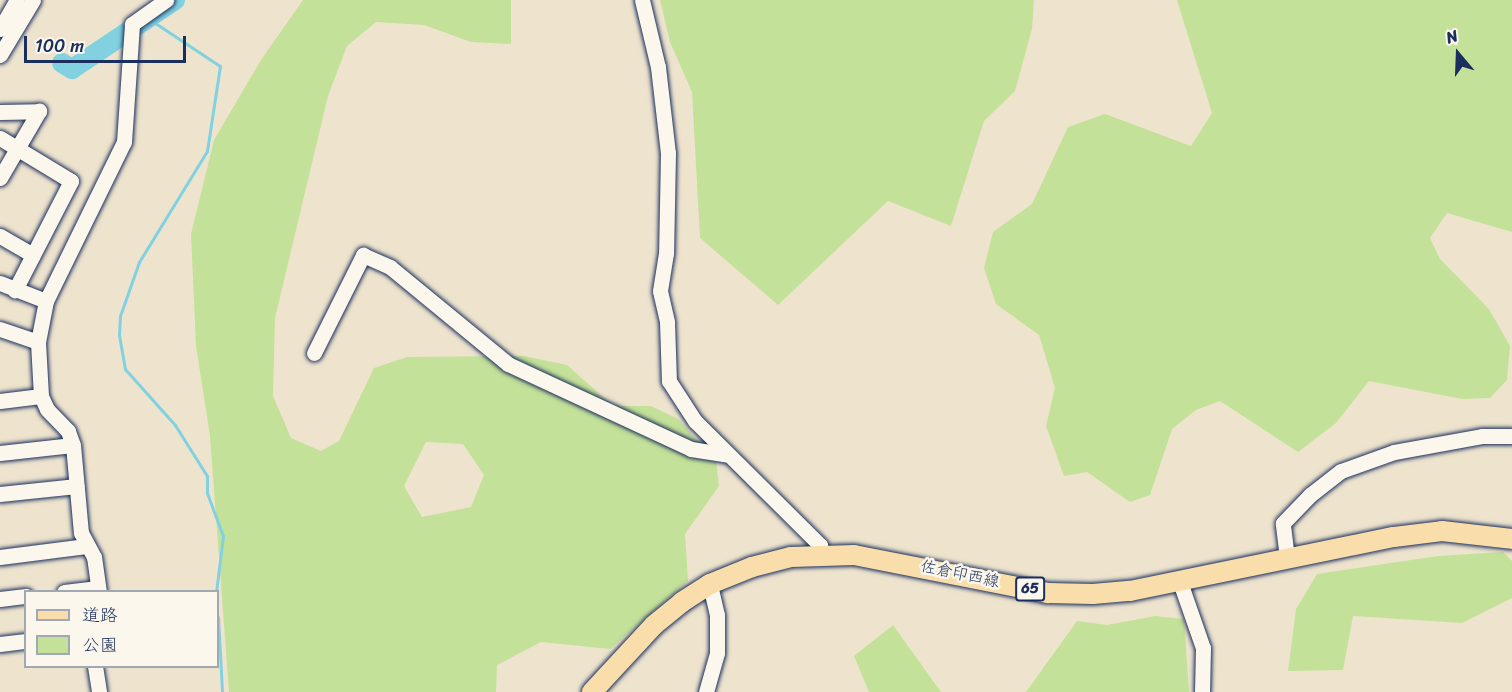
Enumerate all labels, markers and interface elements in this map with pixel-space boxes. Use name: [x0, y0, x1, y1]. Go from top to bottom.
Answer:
text: N: [1442, 21, 1462, 52]
scale bar: [27, 24, 189, 62]
north arrow: [1428, 24, 1488, 84]
text: 100 m: [35, 30, 84, 62]
street label: 佐倉印西線: [919, 556, 1001, 592]
road number: 65: [1015, 577, 1045, 601]
legend: [24, 590, 219, 668]
text: 道路: [82, 599, 118, 631]
text: 公園: [82, 629, 118, 661]

